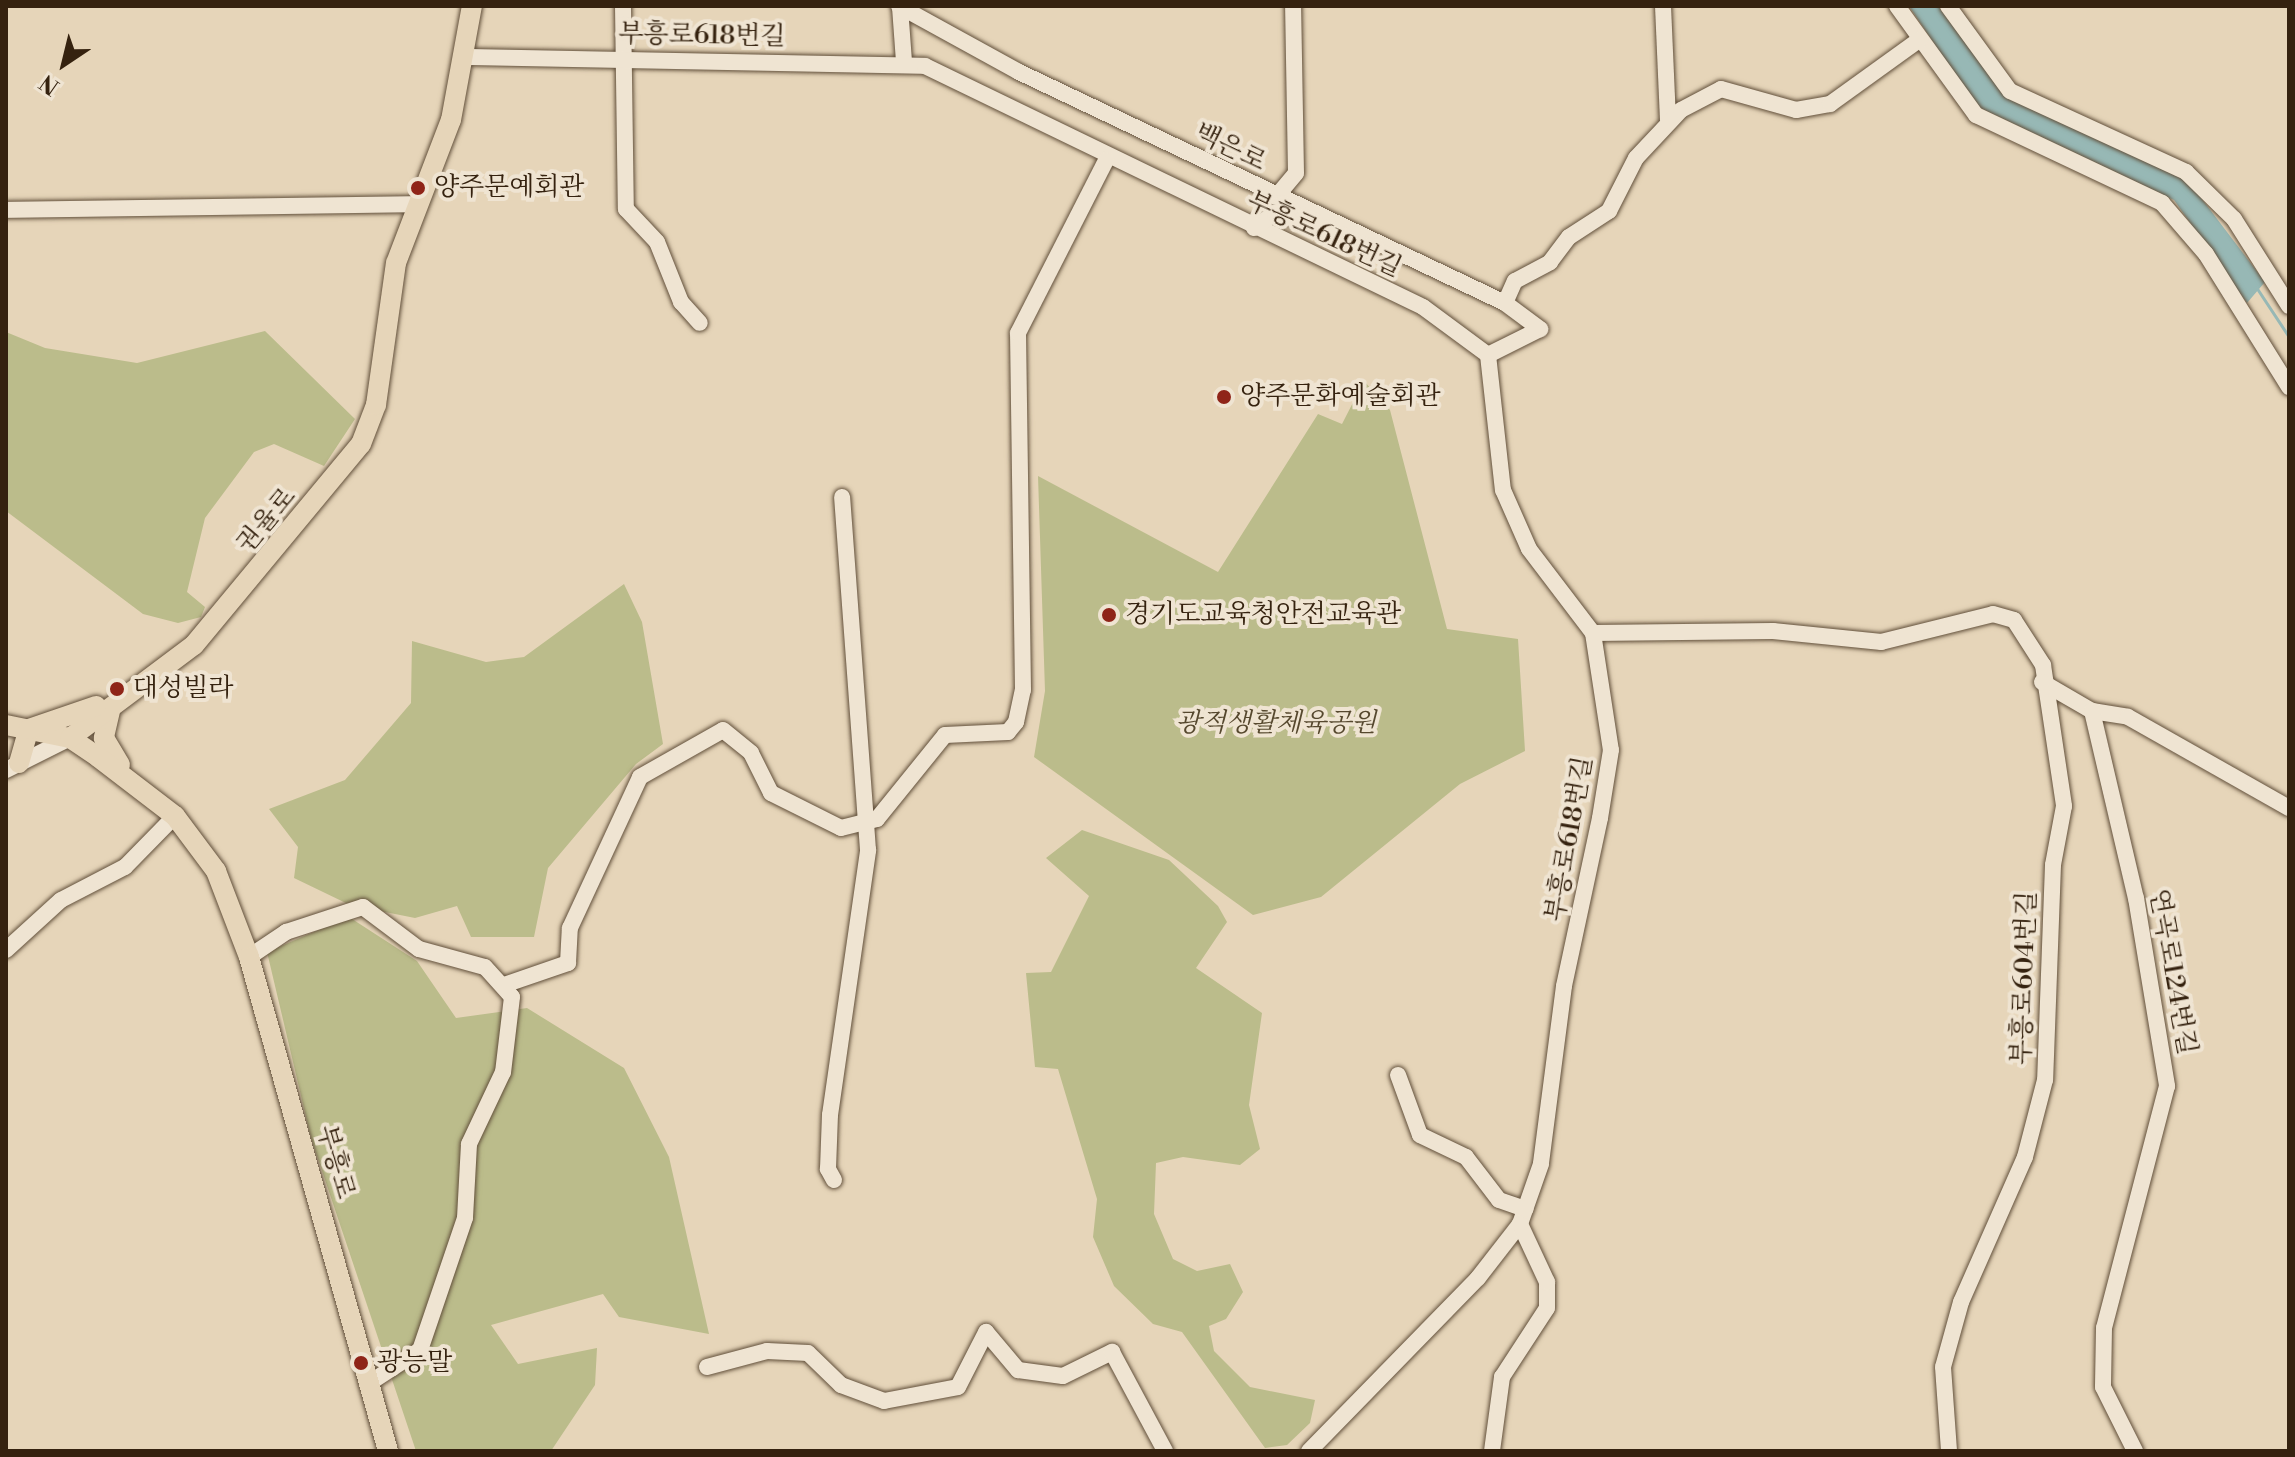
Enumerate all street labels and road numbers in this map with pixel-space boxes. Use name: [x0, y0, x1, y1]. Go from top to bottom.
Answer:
street label: 부흥로618번길: [618, 19, 786, 53]
street label: 백은로: [1189, 117, 1271, 179]
street label: 부흥로618번길: [1242, 186, 1406, 284]
street label: 권율로: [231, 482, 303, 560]
street label: 부흥로618번길: [1540, 754, 1600, 924]
street label: 연곡로124번길: [2142, 887, 2202, 1057]
street label: 부흥로604번길: [2006, 890, 2044, 1066]
street label: 부흥로: [310, 1121, 360, 1203]

